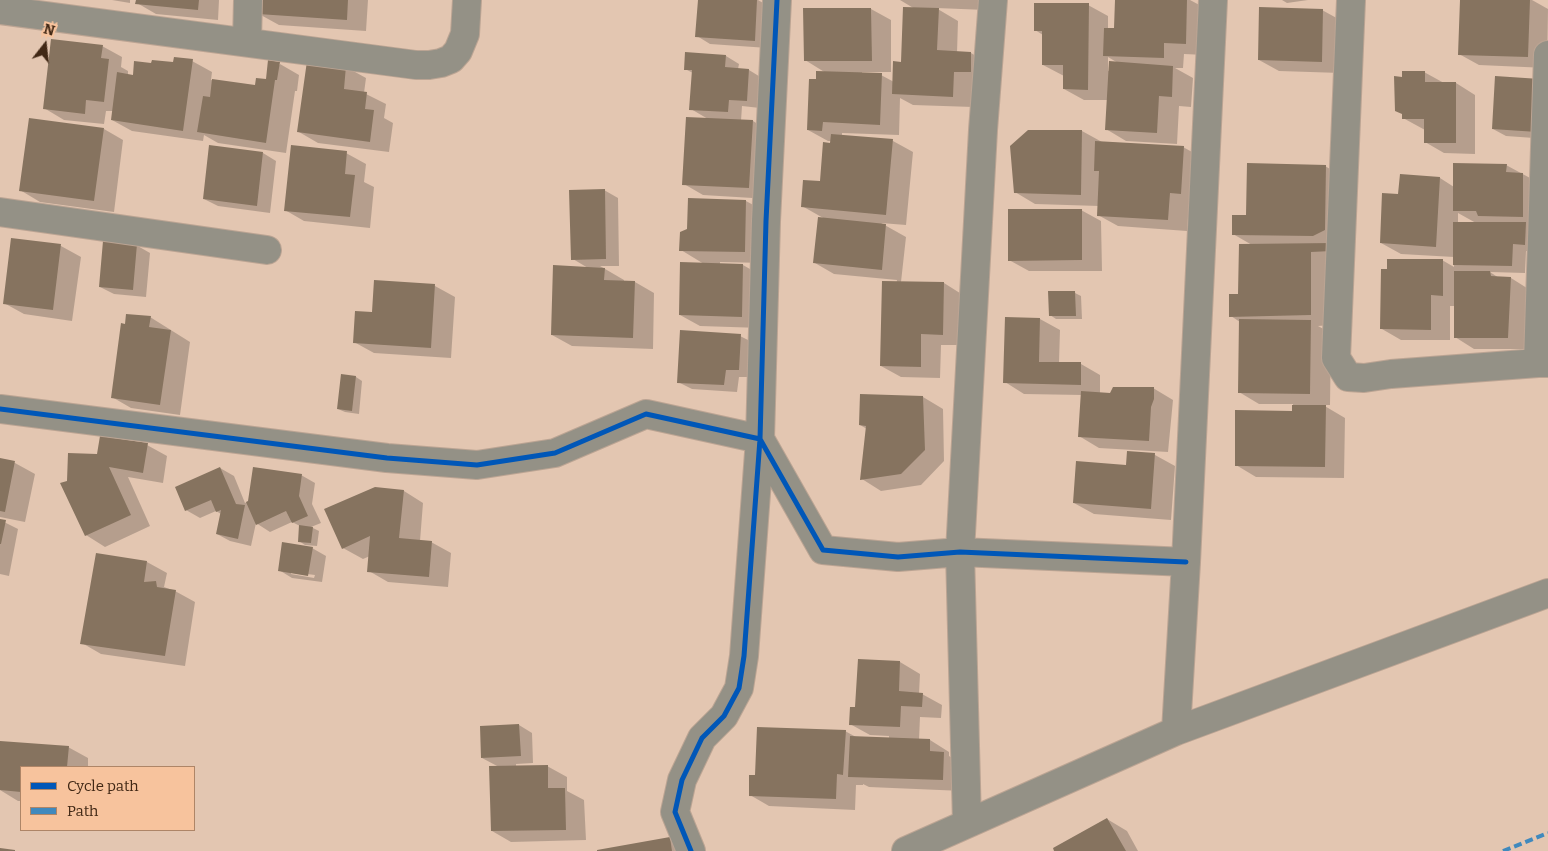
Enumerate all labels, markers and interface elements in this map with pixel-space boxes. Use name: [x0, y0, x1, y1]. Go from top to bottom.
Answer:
north arrow: [20, 20, 70, 70]
text: N: [42, 20, 57, 40]
legend: [20, 766, 195, 831]
text: Cycle path: [67, 777, 139, 795]
text: Path: [67, 802, 98, 820]

